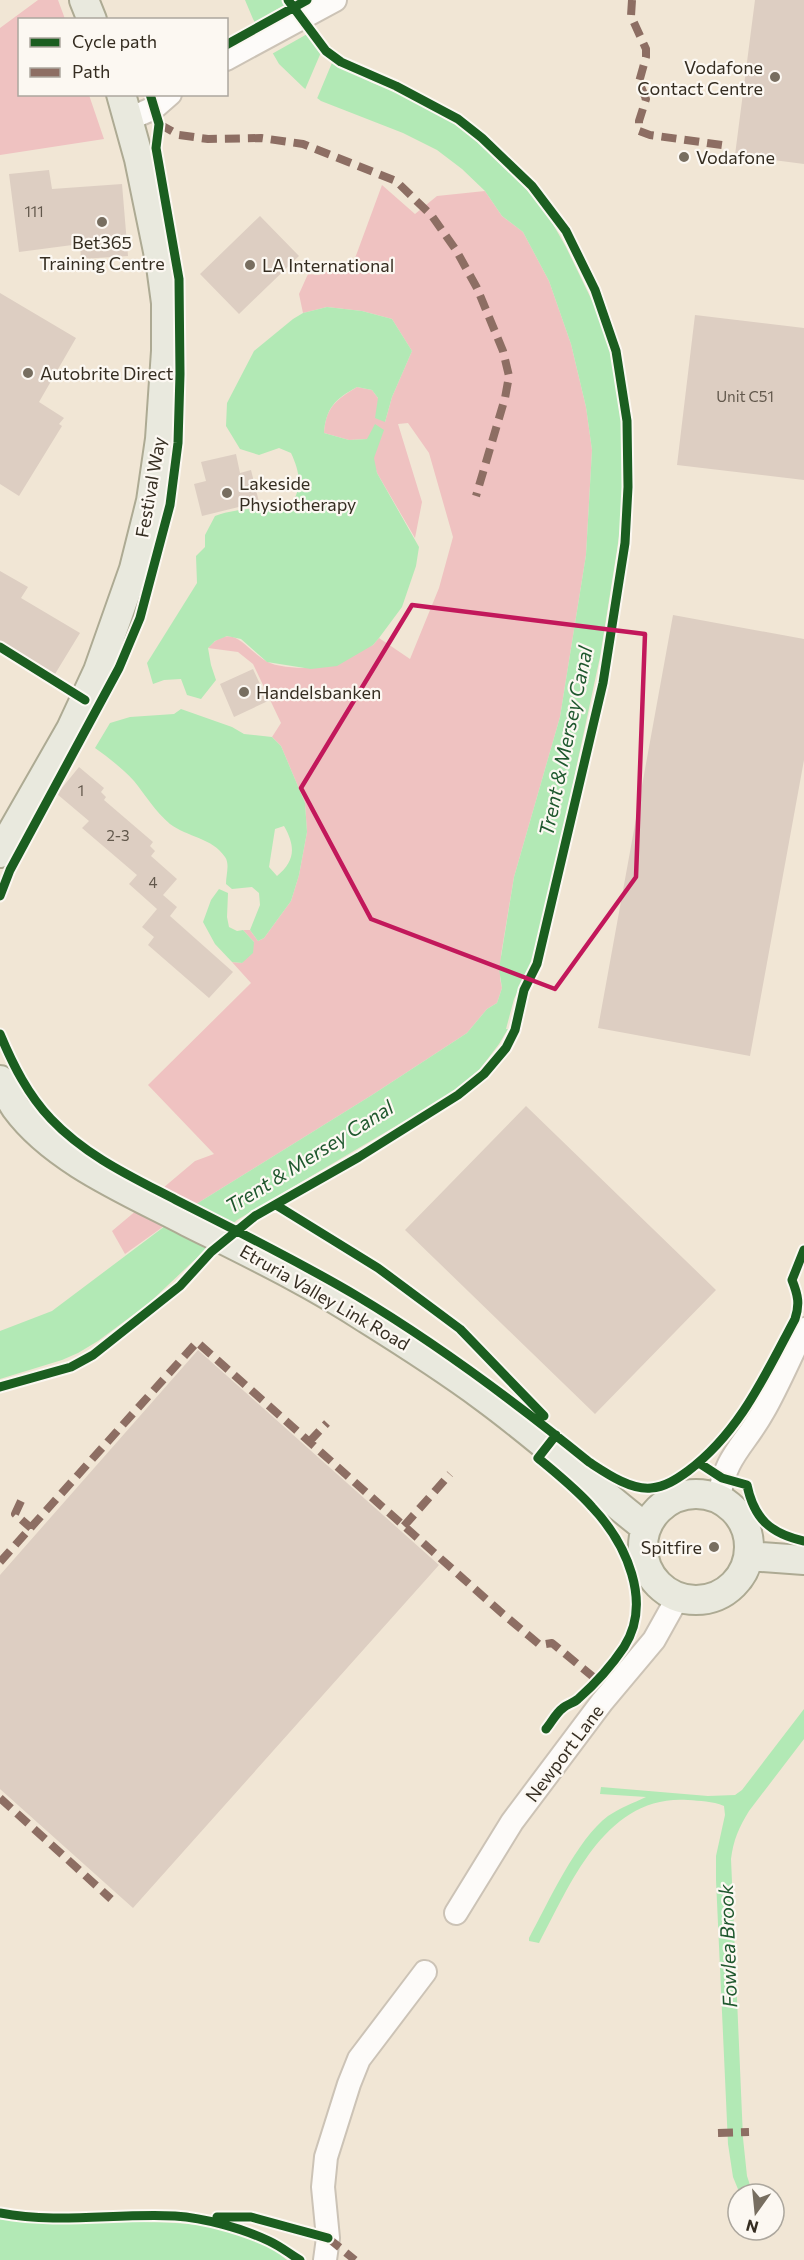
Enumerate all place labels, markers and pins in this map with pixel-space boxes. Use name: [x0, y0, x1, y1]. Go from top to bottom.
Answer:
place label: Vodafone Contact Centre: [637, 56, 763, 99]
marker: Vodafone Contact Centre: [768, 70, 782, 84]
place label: Vodafone: [696, 146, 775, 168]
marker: Vodafone: [677, 150, 691, 164]
marker: Bet365 Training Centre: [95, 215, 109, 229]
place label: Bet365 Training Centre: [39, 231, 165, 274]
place label: LA International: [262, 254, 394, 276]
marker: LA International: [243, 258, 257, 272]
place label: Autobrite Direct: [40, 362, 174, 384]
marker: Autobrite Direct: [21, 366, 35, 380]
place label: Lakeside Physiotherapy: [239, 472, 356, 515]
marker: Lakeside Physiotherapy: [220, 486, 234, 500]
place label: Handelsbanken: [256, 681, 381, 703]
marker: Handelsbanken: [237, 685, 251, 699]
place label: Spitfire: [641, 1536, 702, 1558]
marker: Spitfire: [707, 1540, 721, 1554]

